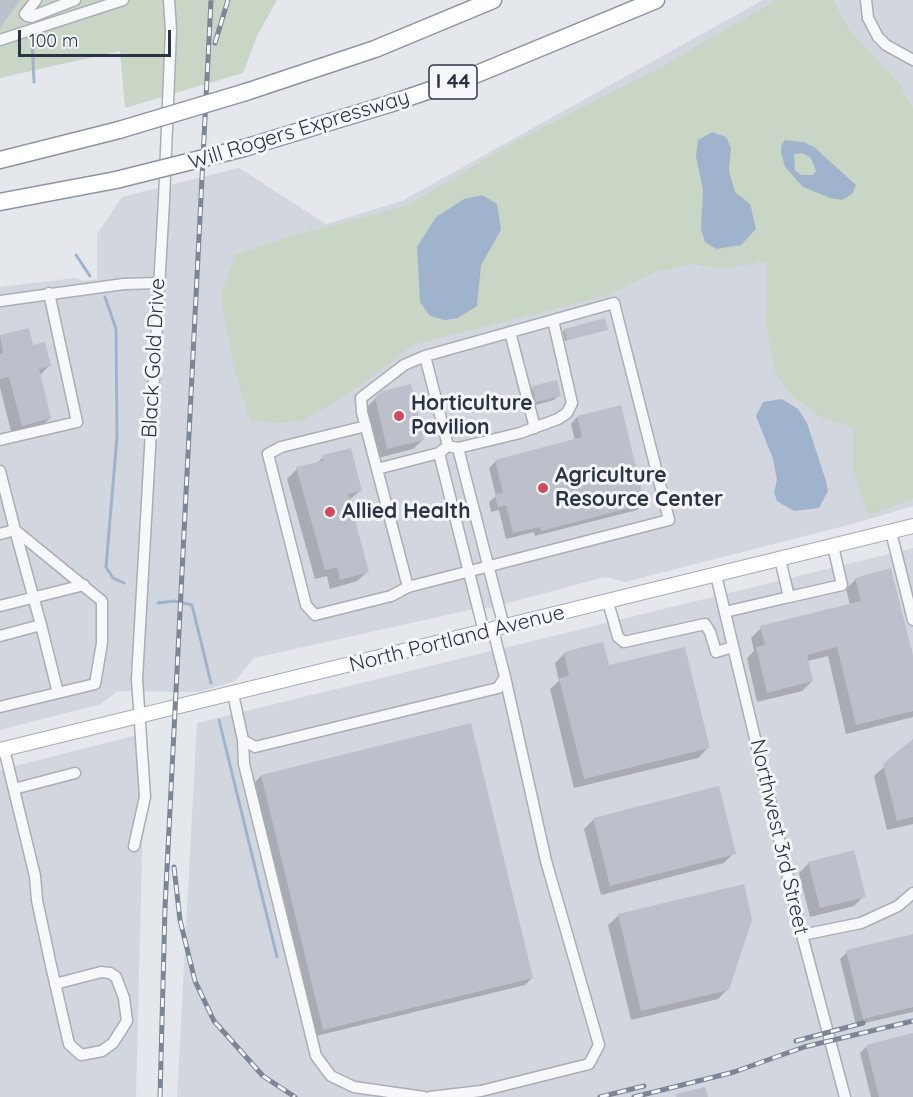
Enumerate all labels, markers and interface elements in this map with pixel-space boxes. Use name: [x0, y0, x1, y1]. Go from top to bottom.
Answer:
scale bar: [21, 18, 174, 56]
text: 100 m: [29, 29, 78, 52]
road number: I 44: [429, 65, 477, 99]
street label: Will Rogers Expressway: [186, 84, 412, 176]
street label: Black Gold Drive: [137, 277, 171, 439]
place label: Horticulture Pavilion: [411, 391, 533, 441]
marker: Horticulture Pavilion: [392, 409, 406, 423]
place label: Agriculture Resource Center: [555, 463, 723, 513]
marker: Agriculture Resource Center: [536, 481, 550, 495]
place label: Allied Health: [342, 499, 470, 525]
marker: Allied Health: [323, 505, 337, 519]
street label: North Portland Avenue: [347, 600, 567, 678]
street label: Northwest 3rd Street: [744, 737, 814, 937]

